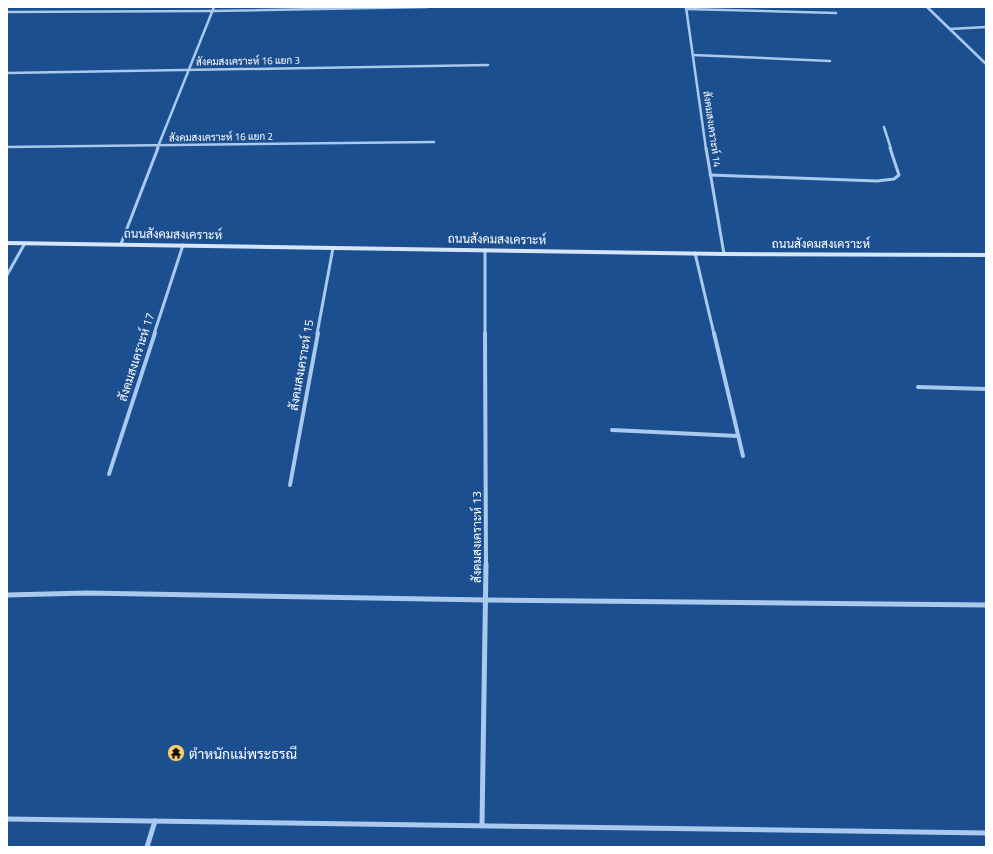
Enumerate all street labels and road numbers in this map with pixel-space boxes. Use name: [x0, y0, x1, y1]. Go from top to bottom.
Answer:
street label: สังคมสงเคราะห์ 16 แยก 3: [196, 53, 300, 69]
street label: สังคมสงเคราะห์ 14: [699, 90, 725, 168]
street label: สังคมสงเคราะห์ 16 แยก 2: [169, 129, 273, 145]
street label: ถนนสังคมสงเคราะห์: [124, 224, 222, 244]
street label: ถนนสังคมสงเคราะห์: [448, 229, 546, 249]
street label: ถนนสังคมสงเคราะห์: [772, 234, 870, 253]
street label: สังคมสงเคราะห์ 17: [113, 310, 159, 404]
street label: สังคมสงเคราะห์ 15: [284, 318, 318, 412]
street label: สังคมสงเคราะห์ 13: [467, 491, 486, 583]

